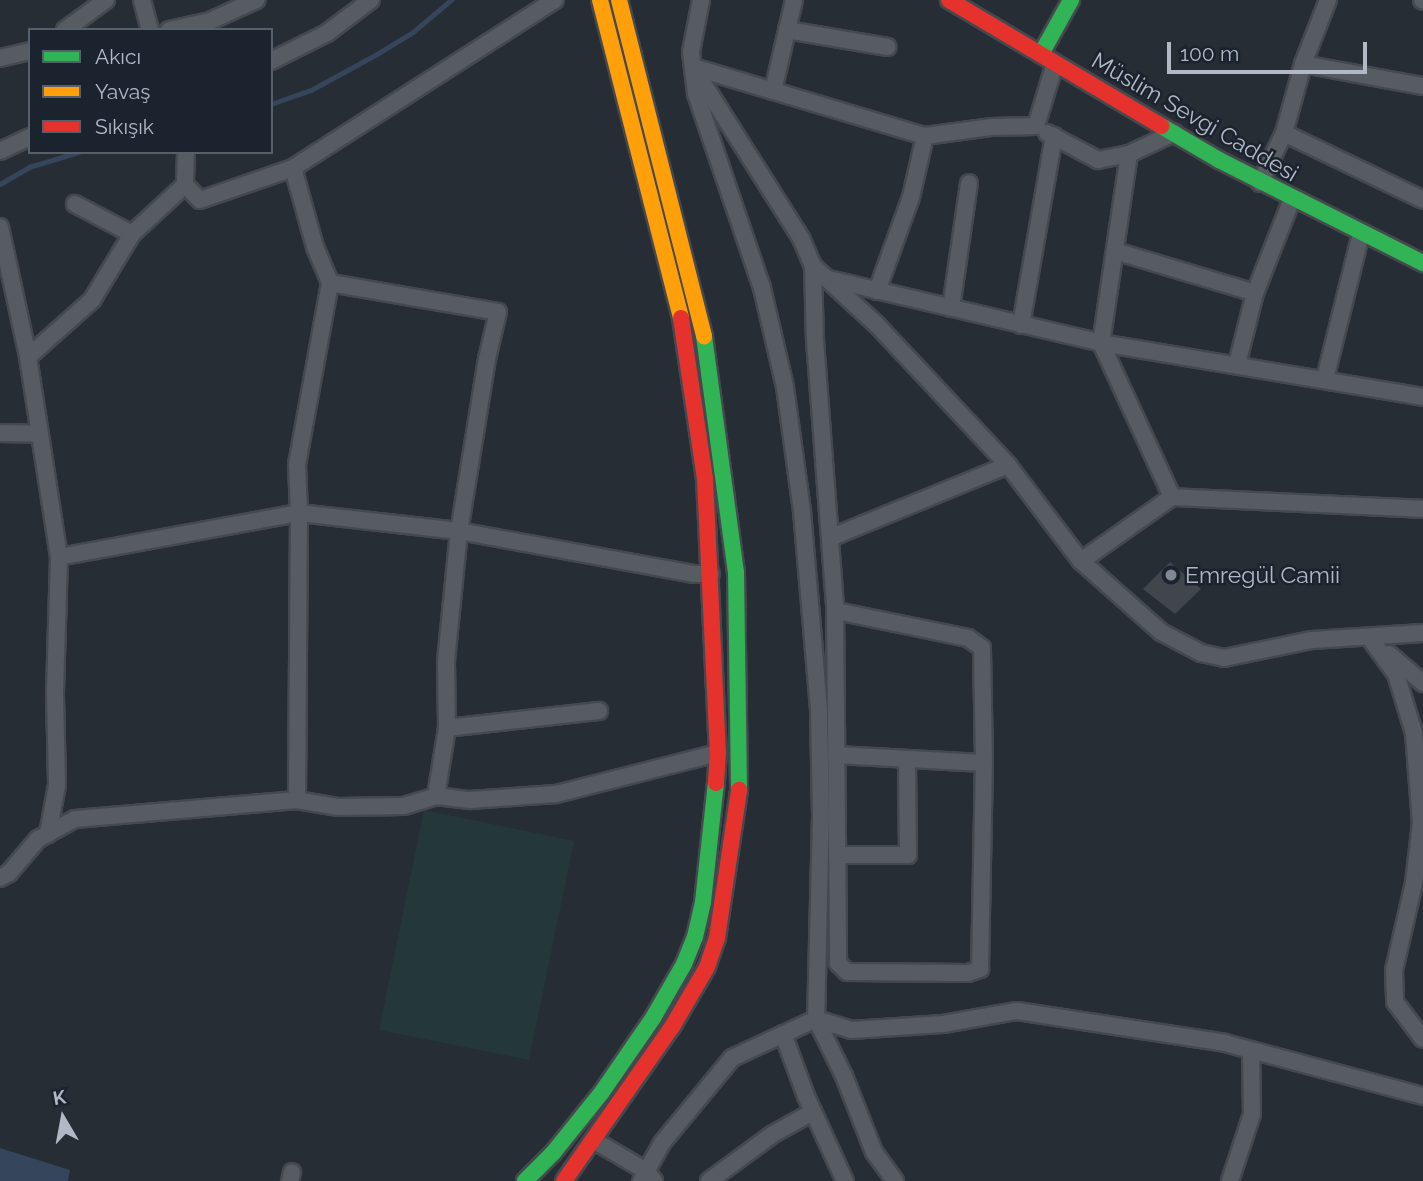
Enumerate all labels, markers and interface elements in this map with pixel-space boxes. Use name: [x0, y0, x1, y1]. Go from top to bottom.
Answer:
legend: [28, 28, 273, 154]
scale bar: [1171, 28, 1370, 72]
text: 100 m: [1180, 41, 1239, 66]
text: Akıcı: [95, 44, 141, 69]
street label: Müslim Sevgi Caddesi: [1087, 47, 1303, 187]
text: Yavaş: [95, 79, 150, 104]
text: Sıkışık: [95, 114, 154, 139]
place label: Emregül Camii: [1185, 561, 1341, 589]
marker: Emregül Camii: [1163, 567, 1179, 583]
north arrow: [28, 1083, 98, 1153]
text: K: [51, 1085, 68, 1109]

